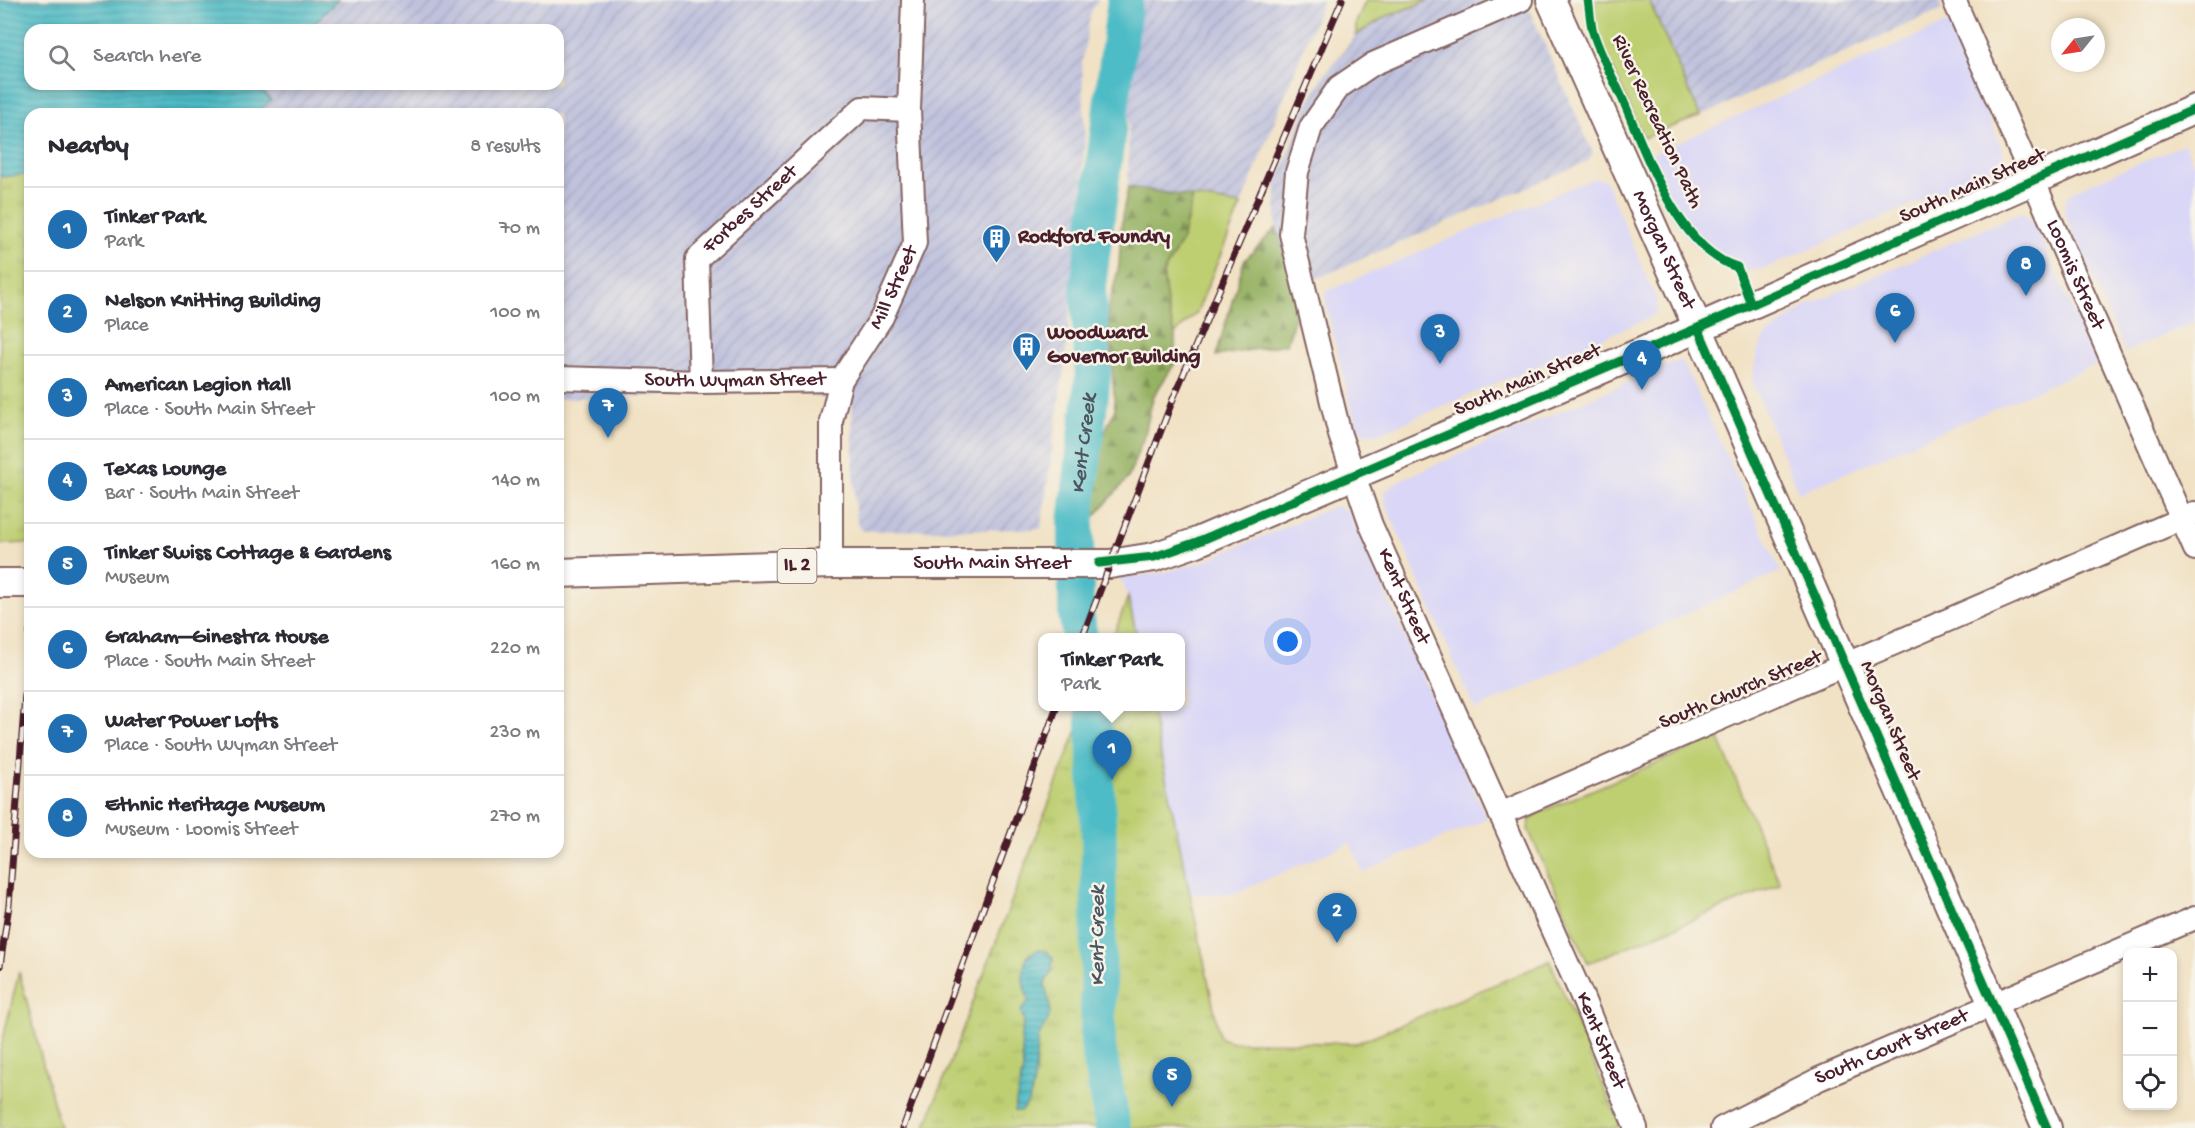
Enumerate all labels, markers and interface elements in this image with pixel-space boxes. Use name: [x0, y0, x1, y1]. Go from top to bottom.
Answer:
north arrow: [2051, 18, 2105, 72]
search box: [24, 24, 564, 90]
street label: River Recreation Path: [1605, 31, 1707, 213]
icon: search: [45, 41, 78, 74]
text: Search here: [93, 44, 201, 70]
text: Nearby: [48, 132, 129, 163]
text: 8 results: [470, 136, 540, 159]
street label: South Main Street: [1896, 143, 2052, 230]
street label: Forbes Street: [697, 158, 805, 260]
street label: Morgan Street: [1626, 187, 1702, 316]
text: Tinker Park: [105, 205, 205, 231]
street label: Loomis Street: [2039, 216, 2111, 336]
text: 1: [63, 218, 72, 241]
text: 70 m: [499, 218, 540, 241]
building icon: Rockford Foundry: [981, 222, 1013, 264]
place label: Rockford Foundry: [1017, 226, 1171, 251]
text: Park: [105, 231, 143, 254]
street label: Mill Street: [864, 240, 925, 335]
pin: 8: [2006, 246, 2046, 296]
text: Nelson Knitting Building: [105, 289, 321, 315]
pin: 6: [1876, 294, 1914, 343]
text: 2: [63, 302, 72, 325]
text: 100 m: [490, 302, 540, 325]
pin: 3: [1420, 314, 1460, 364]
text: Place: [105, 315, 149, 338]
place label: Woodward Governor Building: [1046, 322, 1201, 371]
building icon: Woodward Governor Building: [1010, 330, 1042, 372]
street label: South Main Street: [1451, 338, 1607, 423]
pin: 4: [1622, 340, 1662, 390]
street label: South Wyman Street: [644, 368, 828, 395]
text: American Legion Hall: [105, 373, 291, 399]
text: 3: [62, 386, 73, 409]
text: 100 m: [490, 386, 540, 409]
pin: 7: [588, 388, 628, 438]
water label: Kent Creek: [1066, 390, 1104, 495]
text: Place · South Main Street: [105, 399, 314, 422]
text: Texas Lounge: [105, 457, 226, 483]
text: 4: [63, 470, 72, 493]
text: 140 m: [492, 470, 540, 493]
text: Bar · South Main Street: [105, 483, 299, 506]
text: Tinker Swiss Cottage & Gardens: [105, 541, 391, 567]
street label: Kent Street: [1371, 545, 1436, 650]
road number: IL 2: [778, 549, 816, 583]
street label: South Main Street: [913, 552, 1073, 577]
text: 5: [62, 554, 73, 577]
text: 160 m: [491, 554, 540, 577]
text: Museum: [105, 567, 170, 590]
text: Graham–Ginestra House: [105, 625, 329, 651]
your location: [1273, 627, 1302, 656]
popup: [1038, 633, 1185, 711]
text: 6: [62, 638, 73, 661]
text: 220 m: [490, 638, 540, 661]
street label: South Church Street: [1656, 644, 1829, 737]
text: Tinker Park: [1062, 648, 1161, 674]
text: Place · South Main Street: [105, 651, 314, 674]
street label: Morgan Street: [1853, 657, 1926, 787]
text: Park: [1062, 674, 1100, 697]
text: Water Power Lofts: [105, 709, 278, 735]
text: 7: [62, 722, 73, 745]
text: 230 m: [490, 722, 540, 745]
pin: 1: [1092, 730, 1132, 780]
text: Place · South Wyman Street: [105, 735, 337, 758]
text: Ethnic Heritage Museum: [105, 793, 325, 819]
text: 8: [62, 806, 73, 829]
text: 270 m: [490, 806, 540, 829]
text: Museum · Loomis Street: [105, 819, 297, 842]
water label: Kent Creek: [1086, 884, 1112, 986]
pin: 2: [1318, 894, 1356, 943]
map controls: [2123, 948, 2177, 1110]
button: +: [2123, 948, 2177, 1002]
street label: Kent Street: [1569, 989, 1632, 1095]
button: −: [2123, 1002, 2177, 1056]
street label: South Court Street: [1811, 1003, 1975, 1092]
button: locate: [2123, 1056, 2177, 1110]
pin: 5: [1152, 1058, 1192, 1107]

